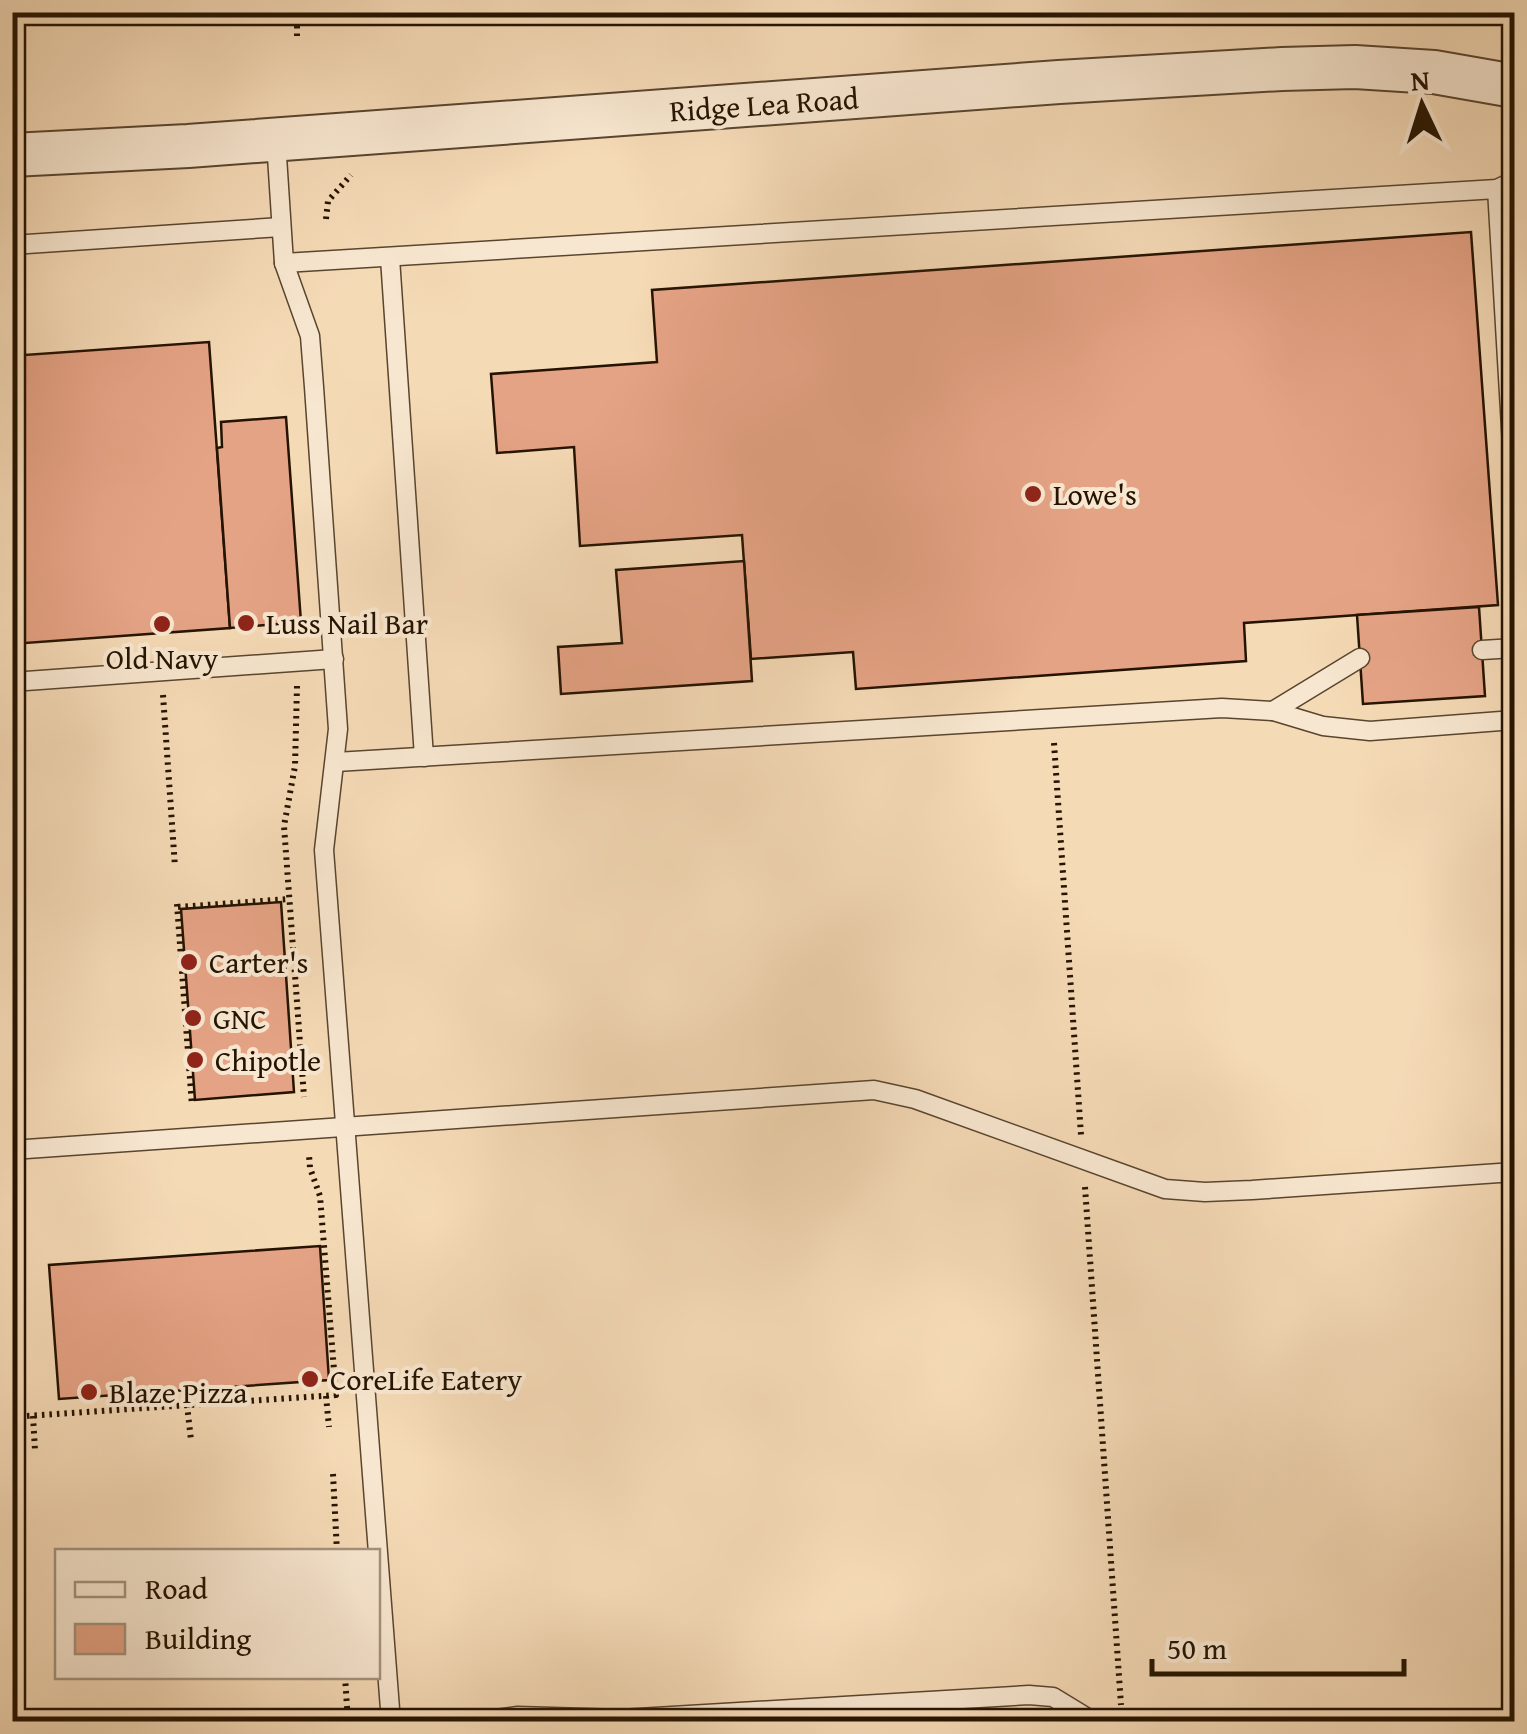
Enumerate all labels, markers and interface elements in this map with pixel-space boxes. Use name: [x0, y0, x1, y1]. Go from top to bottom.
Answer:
north arrow: [1372, 55, 1472, 155]
text: N: [1409, 58, 1431, 101]
street label: Ridge Lea Road: [668, 75, 860, 133]
place label: Lowe's: [1053, 472, 1137, 516]
marker: Lowe's: [1022, 483, 1044, 505]
place label: Luss Nail Bar: [266, 601, 428, 645]
marker: Luss Nail Bar: [235, 612, 257, 634]
marker: Old Navy: [151, 613, 173, 635]
place label: Old Navy: [106, 636, 218, 680]
place label: Carter's: [209, 940, 309, 984]
marker: Carter's: [178, 951, 200, 973]
place label: GNC: [213, 996, 267, 1040]
marker: GNC: [182, 1007, 204, 1029]
place label: Chipotle: [215, 1038, 321, 1082]
marker: Chipotle: [184, 1049, 206, 1071]
place label: CoreLife Eatery: [330, 1357, 522, 1401]
marker: CoreLife Eatery: [299, 1368, 321, 1390]
place label: Blaze Pizza: [109, 1370, 247, 1414]
marker: Blaze Pizza: [78, 1381, 100, 1403]
legend: [55, 1549, 380, 1679]
text: Road: [145, 1566, 208, 1610]
scale bar: [1152, 1614, 1404, 1676]
text: Building: [145, 1616, 251, 1660]
text: 50 m: [1167, 1626, 1227, 1670]

